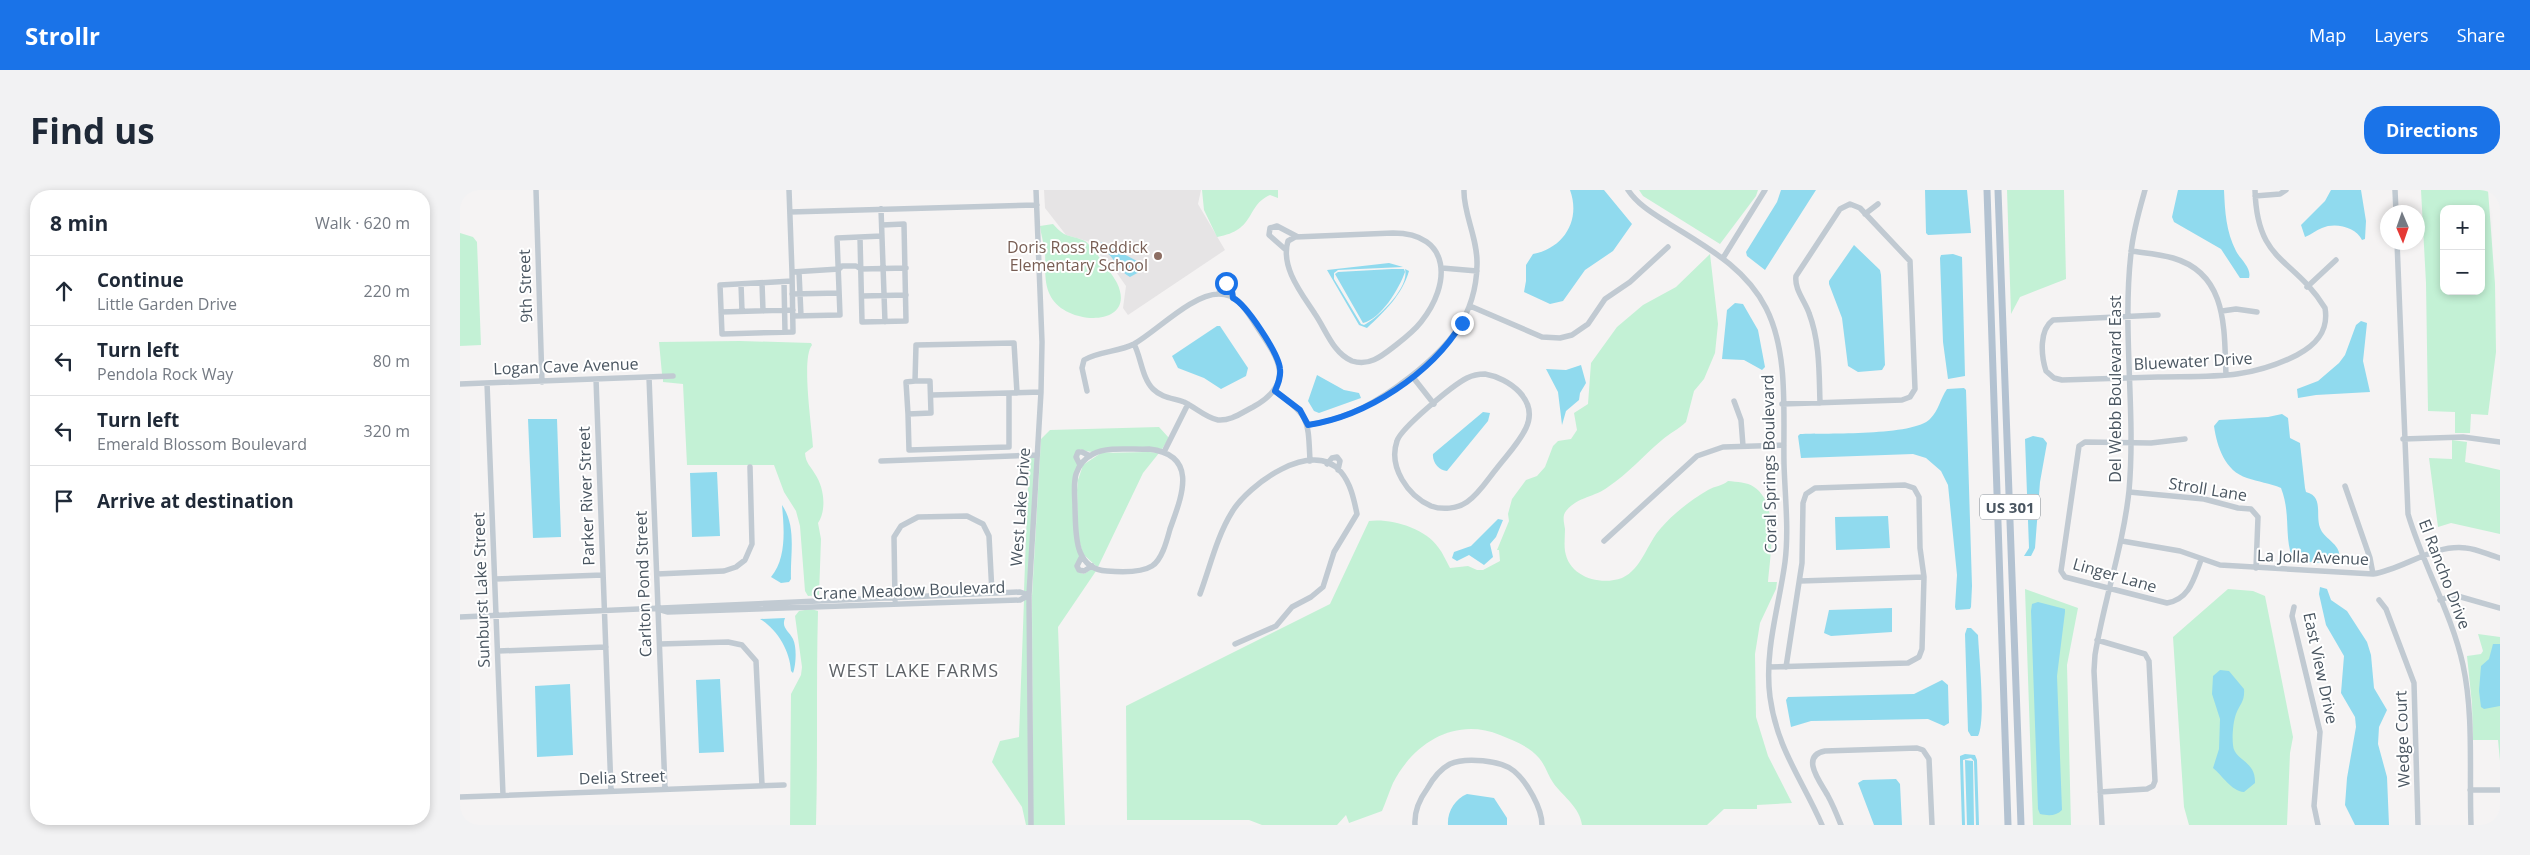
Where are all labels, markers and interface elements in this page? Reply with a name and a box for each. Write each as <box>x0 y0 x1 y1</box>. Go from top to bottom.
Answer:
text: Strollr <box>25 19 100 52</box>
text: Map <box>2309 23 2346 47</box>
text: Layers <box>2374 23 2429 47</box>
text: Share <box>2457 23 2505 47</box>
button: Directions <box>2364 106 2500 154</box>
text: Find us <box>30 107 155 154</box>
north arrow <box>2380 205 2425 250</box>
map controls <box>2440 205 2485 295</box>
button: + <box>2440 205 2485 250</box>
text: 8 min <box>50 209 108 237</box>
text: Walk · 620 m <box>315 212 410 234</box>
place label: Doris Ross Reddick Elementary School <box>1007 236 1149 276</box>
street label: 9th Street <box>513 249 537 323</box>
marker: Doris Ross Reddick Elementary School <box>1152 250 1164 262</box>
button: − <box>2440 250 2485 295</box>
text: Continue <box>97 267 184 293</box>
route start <box>1215 272 1238 295</box>
icon: ahead <box>50 277 78 305</box>
text: 220 m <box>364 280 410 302</box>
text: Little Garden Drive <box>97 293 237 315</box>
street label: Del Webb Boulevard East <box>2104 295 2126 483</box>
route end <box>1451 312 1474 335</box>
text: Turn left <box>97 337 179 363</box>
icon: left <box>50 347 78 375</box>
street label: Bluewater Drive <box>2133 347 2253 375</box>
text: 80 m <box>373 350 410 372</box>
street label: Logan Cave Avenue <box>493 352 639 380</box>
text: Pendola Rock Way <box>97 363 233 385</box>
street label: Coral Springs Boulevard <box>1756 374 1782 554</box>
text: Turn left <box>97 407 179 433</box>
icon: left <box>50 417 78 445</box>
text: 320 m <box>364 420 410 442</box>
street label: Parker River Street <box>573 426 599 566</box>
text: Emerald Blossom Boulevard <box>97 433 307 455</box>
street label: West Lake Drive <box>1005 447 1035 567</box>
street label: Stroll Lane <box>2167 472 2249 506</box>
icon: arrive <box>50 487 78 515</box>
text: Arrive at destination <box>97 488 294 514</box>
road number: US 301 <box>1980 494 2040 520</box>
street label: Carlton Pond Street <box>629 510 657 658</box>
street label: Sunburst Lake Street <box>467 512 495 668</box>
street label: El Rancho Drive <box>2414 516 2476 632</box>
street label: La Jolla Avenue <box>2257 544 2369 570</box>
street label: Linger Lane <box>2070 552 2160 598</box>
street label: Crane Meadow Boulevard <box>812 576 1006 604</box>
street label: East View Drive <box>2298 610 2344 726</box>
district label: WEST LAKE FARMS <box>829 658 999 682</box>
street label: Wedge Court <box>2389 690 2415 788</box>
street label: Delia Street <box>578 764 666 790</box>

